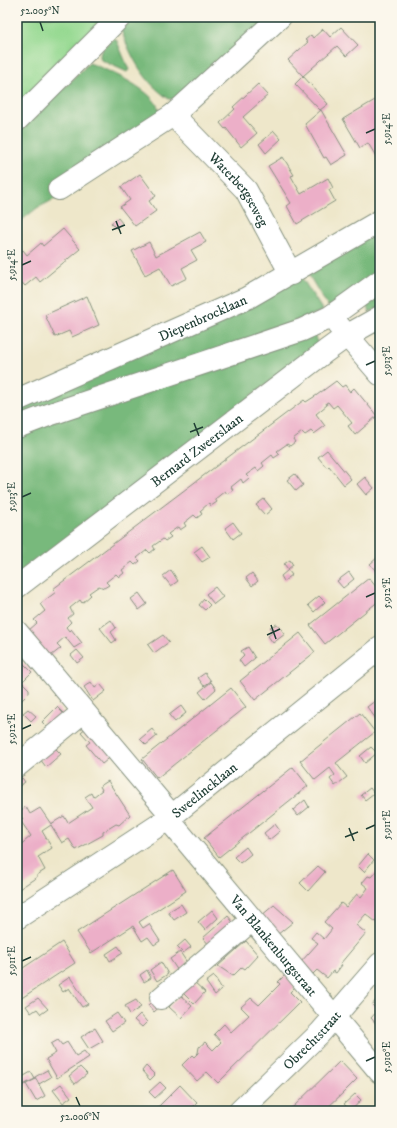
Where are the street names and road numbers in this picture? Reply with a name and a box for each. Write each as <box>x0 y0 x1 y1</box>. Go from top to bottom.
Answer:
street label: Waterbergseweg <box>204 148 272 230</box>
street label: Diepenbrocklaan <box>156 291 251 346</box>
street label: Bernard Zweerslaan <box>148 409 247 491</box>
street label: Sweelincklaan <box>168 758 242 823</box>
street label: Van Blankenburgstraat <box>225 891 321 1001</box>
street label: Obrechtstraat <box>280 1007 346 1074</box>

